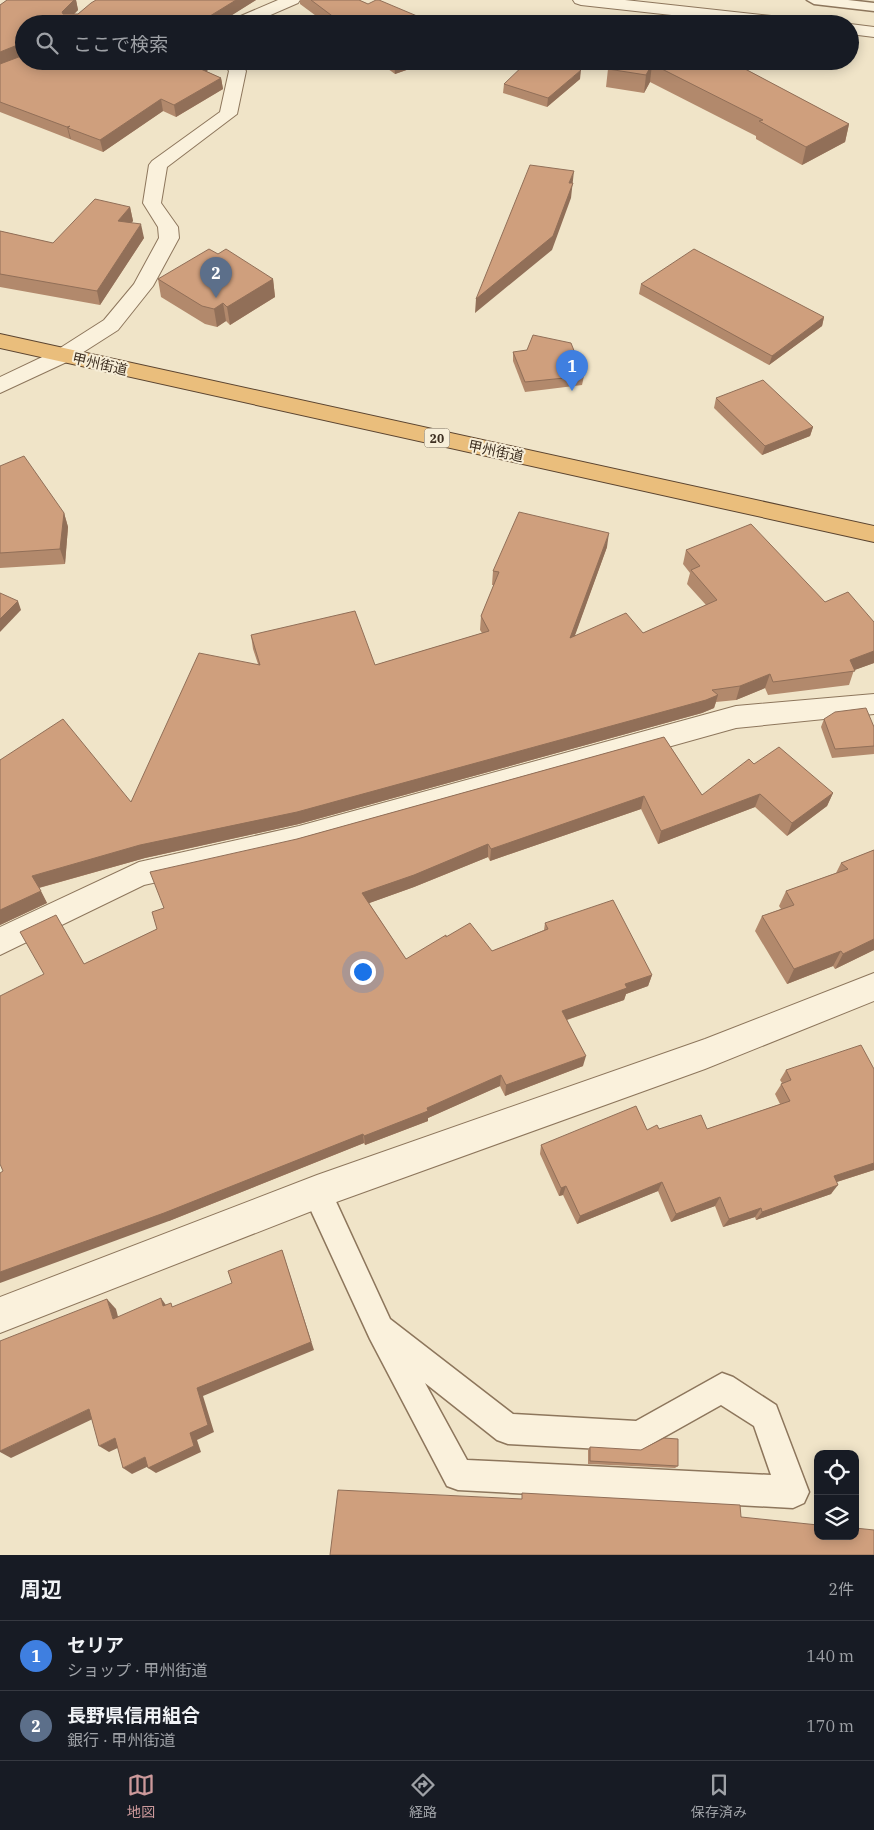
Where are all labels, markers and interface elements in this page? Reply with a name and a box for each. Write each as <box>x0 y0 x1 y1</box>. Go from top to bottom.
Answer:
search box <box>15 15 859 70</box>
icon: search <box>33 29 61 57</box>
text: ここで検索 <box>73 32 168 56</box>
pin: 2 <box>200 257 232 298</box>
street label: 甲州街道 <box>71 349 129 379</box>
pin: 1 <box>556 350 588 391</box>
road number: 20 <box>424 428 450 448</box>
street label: 甲州街道 <box>467 436 525 466</box>
your location <box>350 959 376 985</box>
map controls <box>814 1450 859 1540</box>
button: locate <box>814 1450 859 1495</box>
button: layers <box>814 1495 859 1540</box>
text: 周辺 <box>20 1575 62 1603</box>
text: 2件 <box>828 1579 854 1599</box>
text: セリア <box>67 1633 124 1657</box>
text: 1 <box>31 1646 41 1666</box>
text: 140 m <box>806 1646 854 1666</box>
text: ショップ · 甲州街道 <box>67 1660 208 1680</box>
text: 長野県信用組合 <box>67 1703 200 1727</box>
text: 2 <box>31 1716 41 1736</box>
text: 170 m <box>806 1716 854 1736</box>
text: 銀行 · 甲州街道 <box>67 1730 176 1750</box>
tab: 地図 <box>127 1771 155 1821</box>
tab: 経路 <box>409 1771 437 1821</box>
tab: 保存済み <box>691 1771 747 1821</box>

